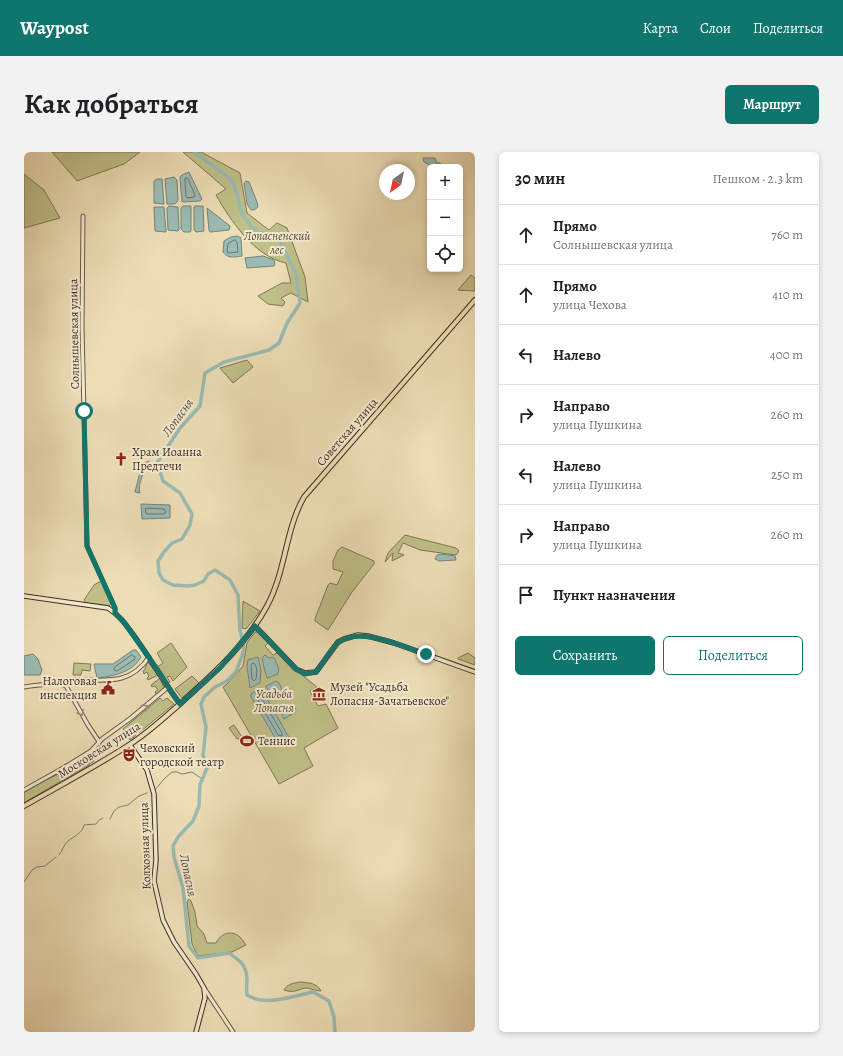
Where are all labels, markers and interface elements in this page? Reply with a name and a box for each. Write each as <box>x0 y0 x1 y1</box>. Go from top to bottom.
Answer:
text: Waypost <box>20 15 89 41</box>
text: Карта <box>643 19 678 38</box>
text: Слои <box>700 19 731 38</box>
text: Поделиться <box>753 19 823 38</box>
text: Как добраться <box>24 85 199 123</box>
button: Маршрут <box>725 85 819 124</box>
north arrow <box>379 164 415 200</box>
map controls <box>427 164 463 272</box>
button: + <box>427 164 463 200</box>
text: 30 мин <box>515 167 565 190</box>
text: Пешком · 2.3 km <box>713 170 803 187</box>
button: − <box>427 200 463 236</box>
text: Прямо <box>553 216 597 236</box>
icon: ahead <box>515 224 537 246</box>
text: 760 m <box>771 226 803 243</box>
park label: Лопасненский лес <box>243 228 310 258</box>
button: locate <box>427 236 463 272</box>
text: Солнышевская улица <box>553 236 673 253</box>
text: Прямо <box>553 276 597 296</box>
street label: Солнышевская улица <box>65 278 83 390</box>
icon: ahead <box>515 284 537 306</box>
text: 410 m <box>772 286 803 303</box>
text: улица Чехова <box>553 296 627 313</box>
icon: left <box>515 344 537 366</box>
text: Налево <box>553 345 601 365</box>
text: 400 m <box>770 346 803 363</box>
street label: Советская улица <box>313 394 381 469</box>
water label: Лопасня <box>157 395 197 441</box>
text: Направо <box>553 396 610 416</box>
route start <box>75 402 93 420</box>
icon: right <box>515 404 537 426</box>
text: 260 m <box>770 406 803 423</box>
text: улица Пушкина <box>553 416 642 433</box>
place label: Храм Иоанна Предтечи <box>132 444 202 474</box>
church icon: Храм Иоанна Предтечи <box>113 451 129 467</box>
text: Налево <box>553 456 601 476</box>
icon: left <box>515 464 537 486</box>
text: 250 m <box>771 466 803 483</box>
text: улица Пушкина <box>553 476 642 493</box>
text: Направо <box>553 516 610 536</box>
icon: right <box>515 524 537 546</box>
text: 260 m <box>770 526 803 543</box>
text: улица Пушкина <box>553 536 642 553</box>
icon: arrive <box>515 584 537 606</box>
text: Пункт назначения <box>553 585 675 605</box>
button: Сохранить <box>515 636 655 675</box>
button: Поделиться <box>663 636 803 675</box>
route end <box>417 645 435 663</box>
place label: Налоговая инспекция <box>40 673 97 703</box>
place label: Музей "Усадьба Лопасня-Зачатьевское" <box>330 679 450 709</box>
public building icon: Налоговая инспекция <box>100 680 116 696</box>
park label: Усадьба Лопасня <box>253 686 294 716</box>
museum icon: Музей "Усадьба Лопасня-Зачатьевское" <box>311 686 327 702</box>
one-way arrow <box>140 705 147 712</box>
one-way arrow <box>76 709 84 716</box>
street label: Московская улица <box>55 718 144 782</box>
sports icon: Теннис <box>239 733 255 749</box>
place label: Теннис <box>258 733 296 749</box>
place label: Чеховский городской театр <box>140 740 224 770</box>
theatre icon: Чеховский городской театр <box>121 747 137 763</box>
street label: Колхозная улица <box>135 802 155 890</box>
water label: Лопасня <box>175 851 201 898</box>

